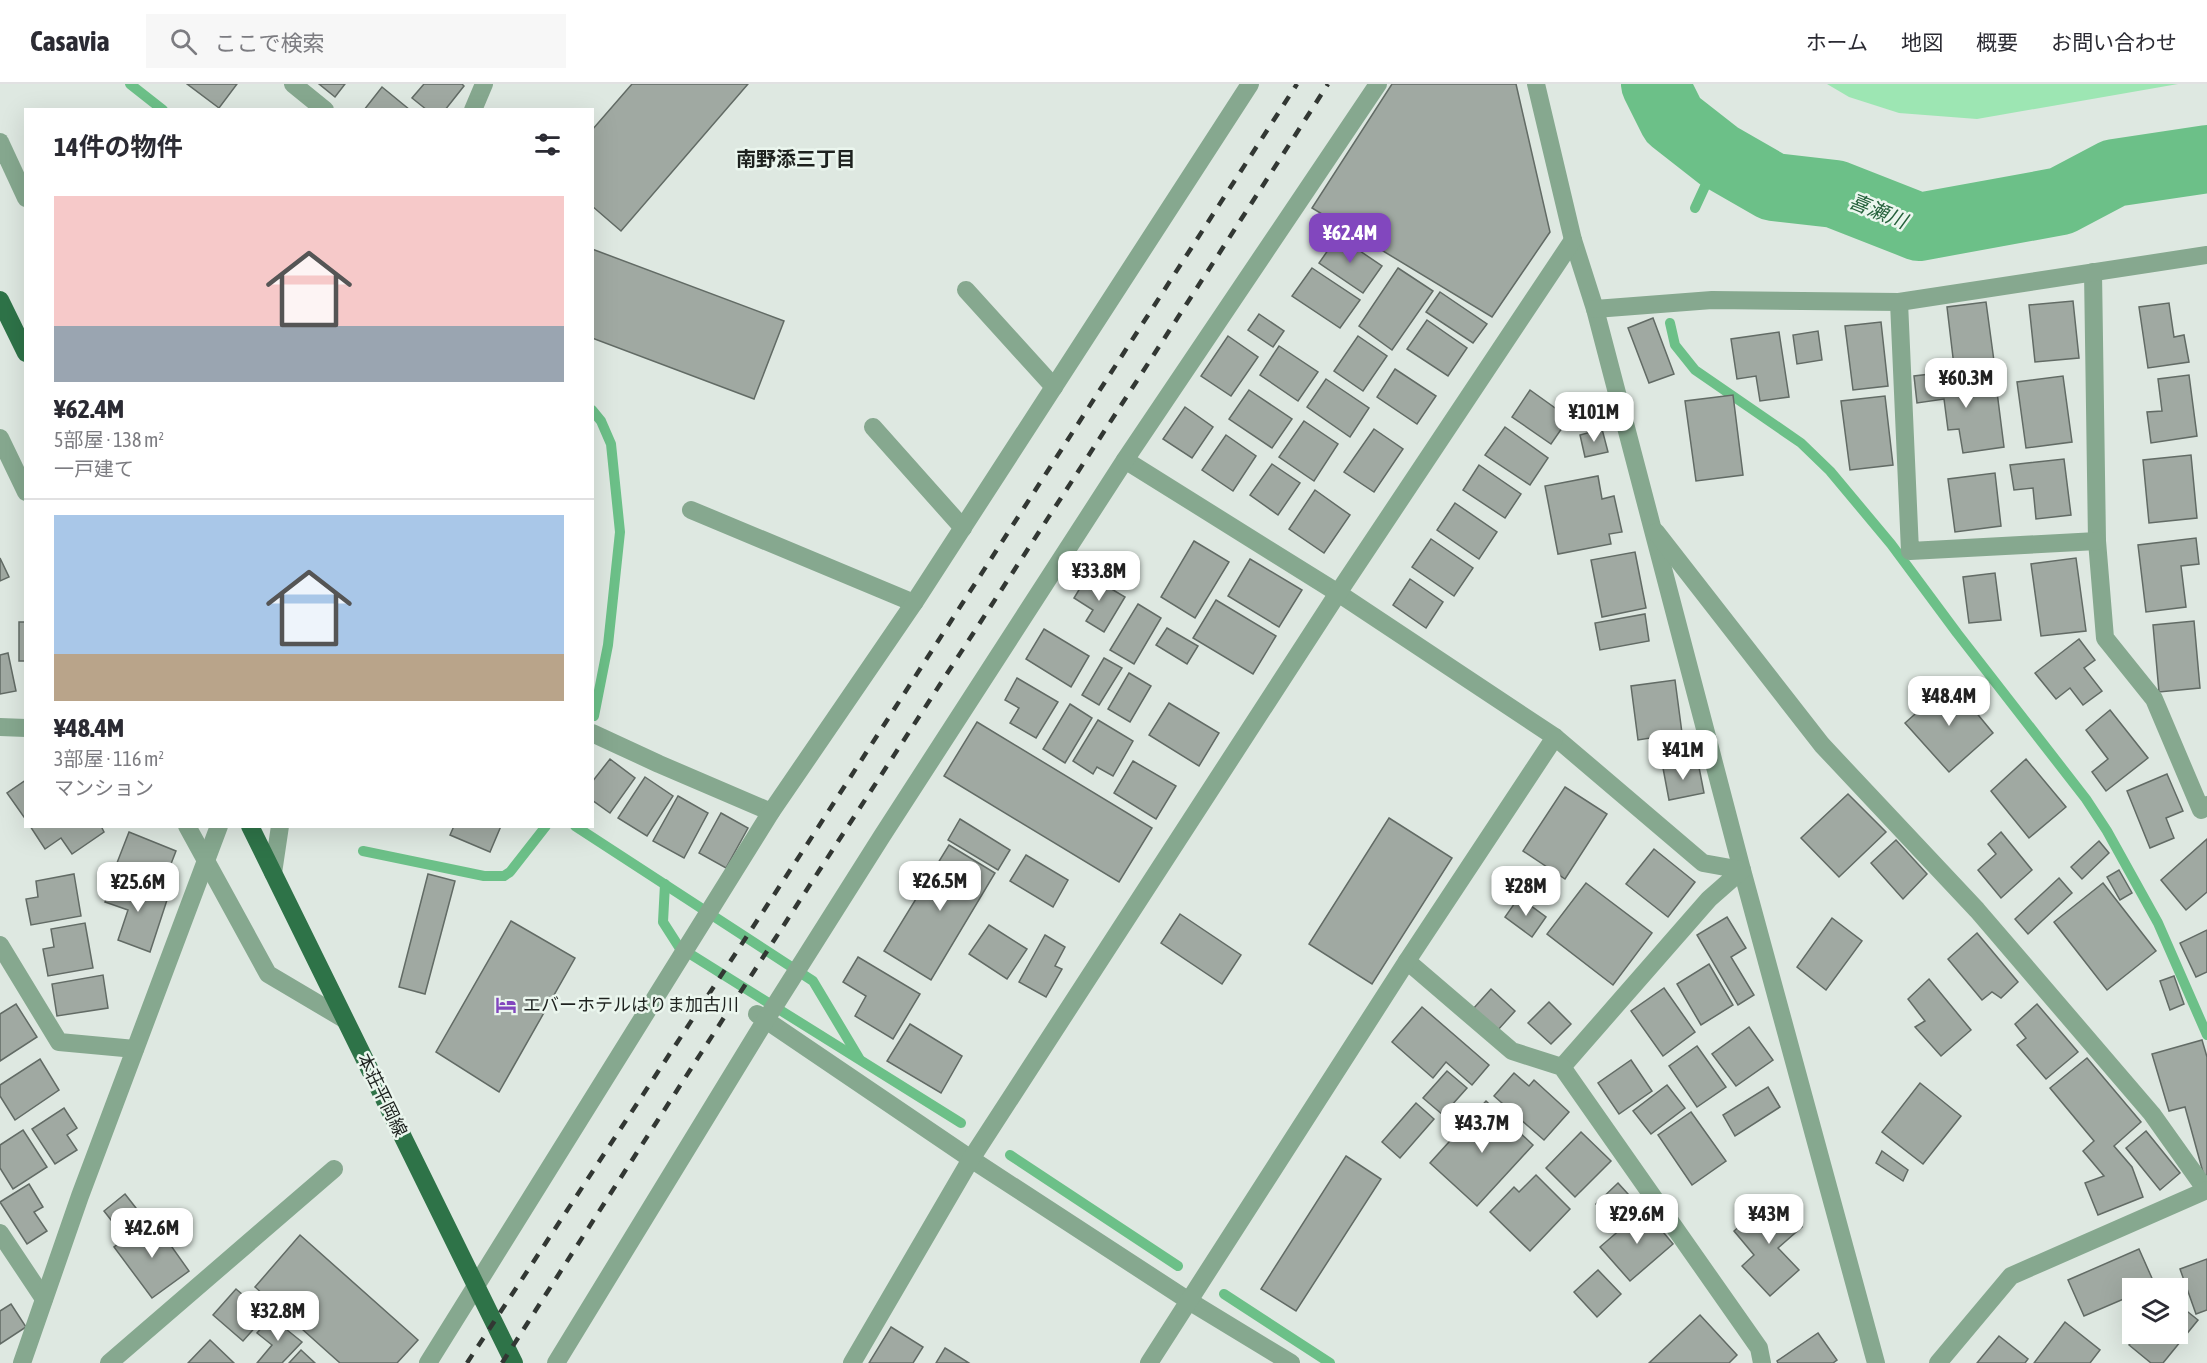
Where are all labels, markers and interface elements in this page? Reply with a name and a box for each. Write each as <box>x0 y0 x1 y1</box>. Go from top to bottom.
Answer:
search box <box>146 14 566 68</box>
text: Casavia <box>30 25 110 57</box>
icon: search <box>167 25 200 58</box>
text: ここで検索 <box>215 30 325 56</box>
text: ホーム <box>1806 30 1868 54</box>
text: 地図 <box>1901 30 1943 54</box>
text: 概要 <box>1976 30 2018 54</box>
text: お問い合わせ <box>2051 30 2177 54</box>
icon: filters <box>531 128 564 161</box>
text: 14件の物件 <box>54 132 182 162</box>
district label: 南野添三丁目 <box>736 147 856 170</box>
water label: 喜瀬川 <box>1846 189 1912 233</box>
pin: ¥62.4M <box>1301 213 1399 264</box>
text: ¥62.4M <box>1323 221 1377 244</box>
icon: home <box>255 235 363 343</box>
pin: ¥60.3M <box>1917 358 2015 409</box>
text: ¥60.3M <box>1939 366 1993 389</box>
pin: ¥101M <box>1552 392 1636 443</box>
text: ¥62.4M <box>54 394 124 424</box>
text: ¥101M <box>1569 400 1619 423</box>
text: 5部屋 · 138 m² <box>54 428 164 451</box>
text: 一戸建て <box>54 457 134 480</box>
pin: ¥33.8M <box>1050 551 1148 602</box>
icon: home <box>255 554 363 662</box>
text: ¥33.8M <box>1072 559 1126 582</box>
pin: ¥48.4M <box>1900 676 1998 727</box>
text: ¥48.4M <box>1922 684 1976 707</box>
text: ¥48.4M <box>54 713 124 743</box>
pin: ¥41M <box>1647 730 1719 781</box>
text: ¥41M <box>1662 738 1704 761</box>
text: 3部屋 · 116 m² <box>54 747 164 770</box>
text: マンション <box>54 776 154 799</box>
pin: ¥26.5M <box>891 861 989 912</box>
pin: ¥25.6M <box>89 862 187 913</box>
pin: ¥28M <box>1490 866 1562 917</box>
text: ¥26.5M <box>913 869 967 892</box>
text: ¥25.6M <box>111 870 165 893</box>
text: ¥28M <box>1505 874 1547 897</box>
hotel icon: エバーホテルはりま加古川 <box>494 993 518 1017</box>
place label: エバーホテルはりま加古川 <box>523 994 739 1015</box>
street label: 本荘平岡線 <box>353 1050 412 1140</box>
pin: ¥43.7M <box>1433 1103 1531 1154</box>
text: ¥43.7M <box>1455 1111 1509 1134</box>
pin: ¥29.6M <box>1588 1194 1686 1245</box>
pin: ¥43M <box>1733 1194 1805 1245</box>
text: ¥29.6M <box>1610 1202 1664 1225</box>
text: ¥43M <box>1748 1202 1790 1225</box>
pin: ¥42.6M <box>103 1208 201 1259</box>
text: ¥42.6M <box>125 1216 179 1239</box>
map controls <box>2122 1278 2188 1344</box>
button: layers <box>2122 1278 2188 1344</box>
pin: ¥32.8M <box>229 1291 327 1342</box>
text: ¥32.8M <box>251 1299 305 1322</box>

